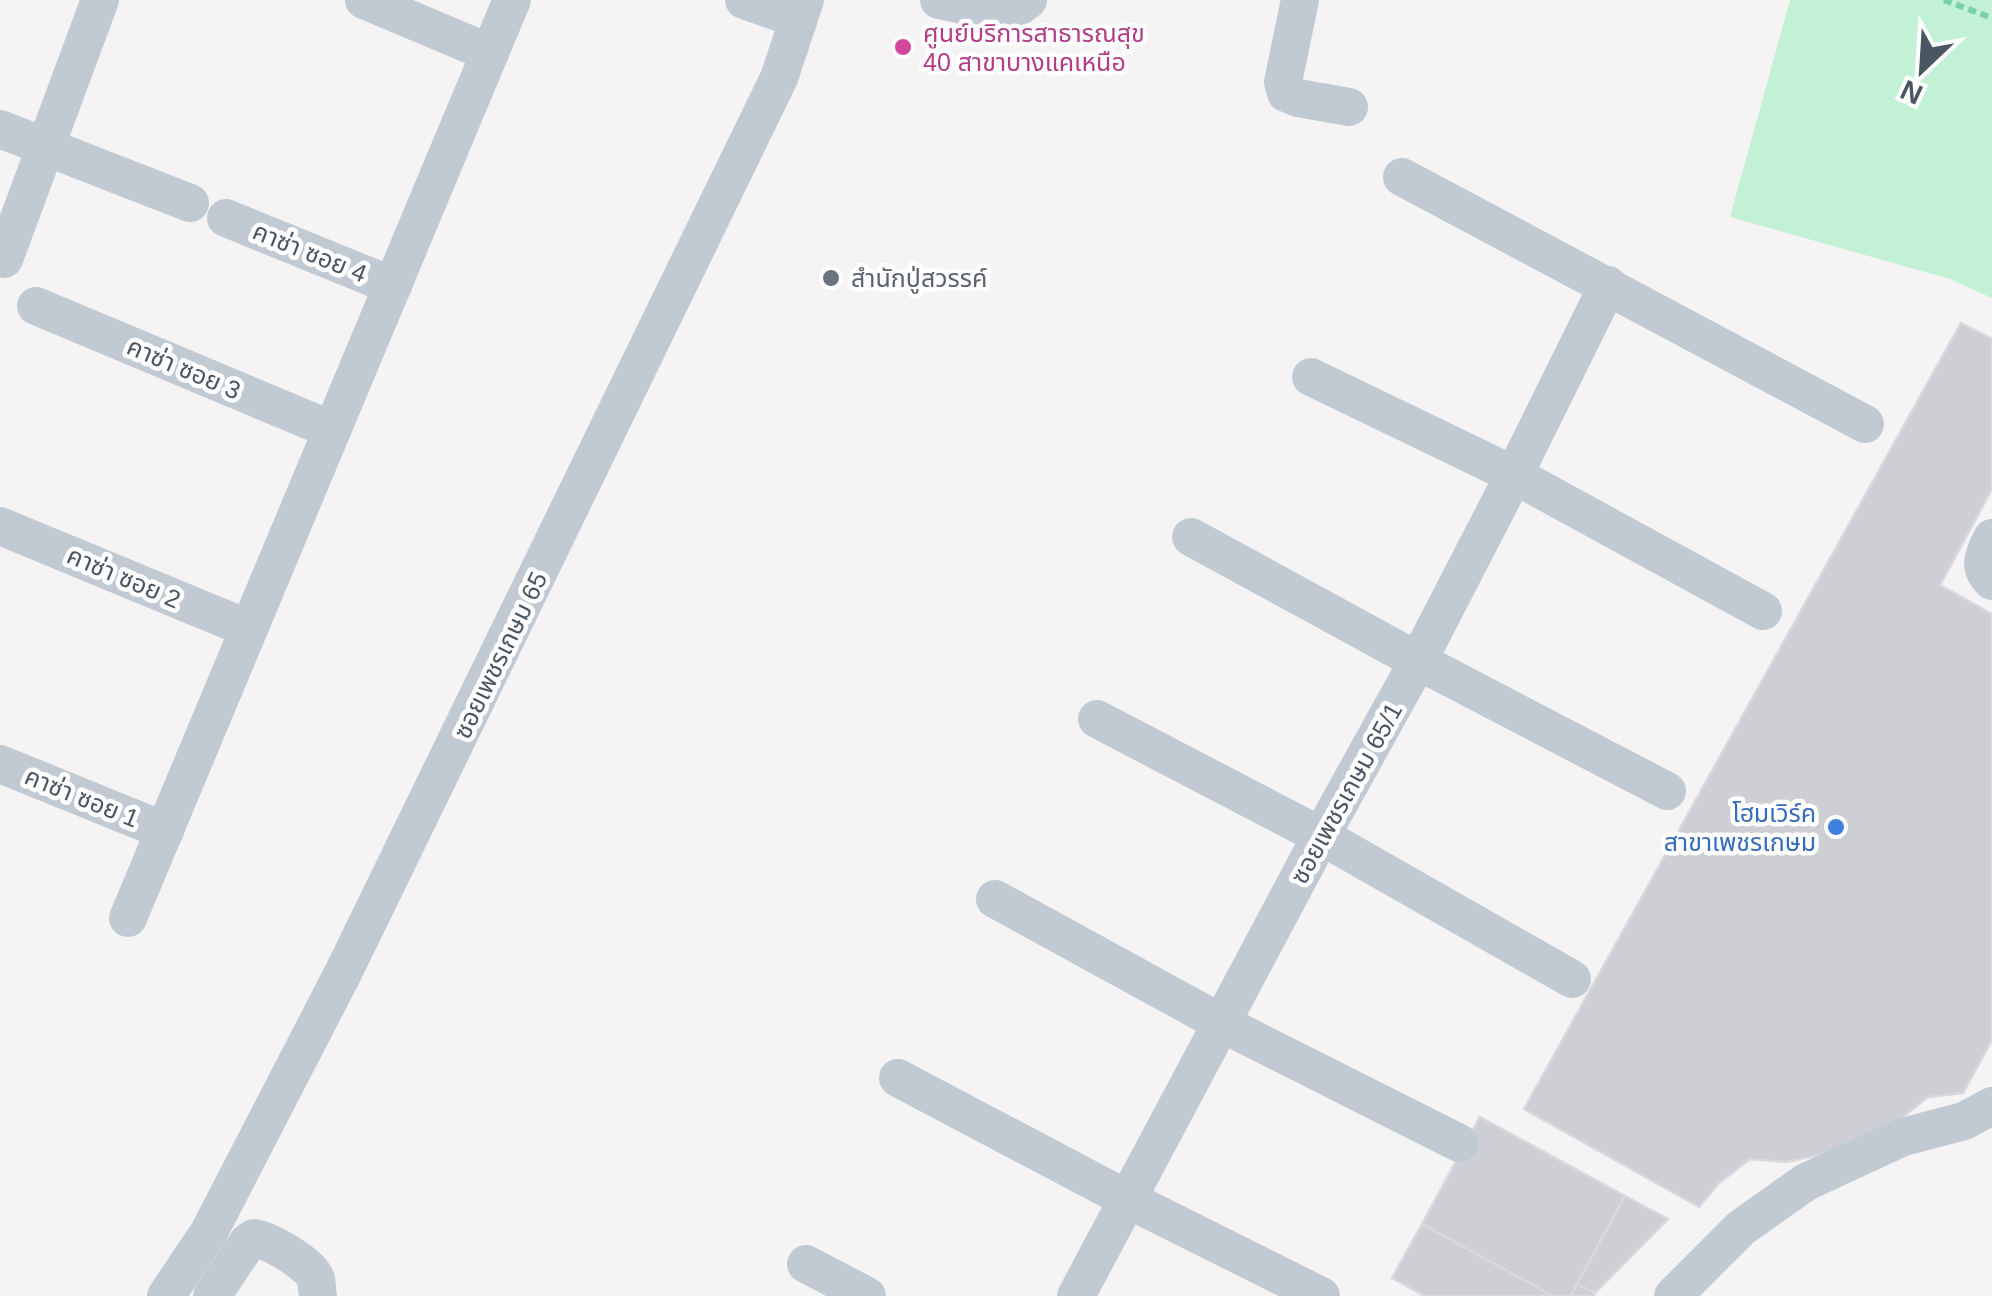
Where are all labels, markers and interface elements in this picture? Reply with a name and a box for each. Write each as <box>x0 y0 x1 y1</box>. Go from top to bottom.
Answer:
place label: ศูนย์บริการสาธารณสุข 40 สาขาบางแคเหนือ <box>923 19 1145 76</box>
north arrow <box>1872 20 1972 120</box>
marker: ศูนย์บริการสาธารณสุข 40 สาขาบางแคเหนือ <box>892 36 914 58</box>
text: N <box>1896 74 1927 111</box>
street label: คาซ่า ซอย 4 <box>249 216 371 288</box>
place label: สำนักปู่สวรรค์ <box>851 264 987 294</box>
marker: สำนักปู่สวรรค์ <box>820 267 842 289</box>
street label: คาซ่า ซอย 3 <box>123 332 245 404</box>
street label: คาซ่า ซอย 2 <box>63 541 185 613</box>
street label: ซอยเพชรเกษม 65 <box>448 567 552 743</box>
street label: ซอยเพชรเกษม 65/1 <box>1285 698 1407 888</box>
street label: คาซ่า ซอย 1 <box>21 761 143 833</box>
place label: โฮมเวิร์ค สาขาเพชรเกษม <box>1664 799 1816 856</box>
marker: โฮมเวิร์ค สาขาเพชรเกษม <box>1825 816 1847 838</box>

